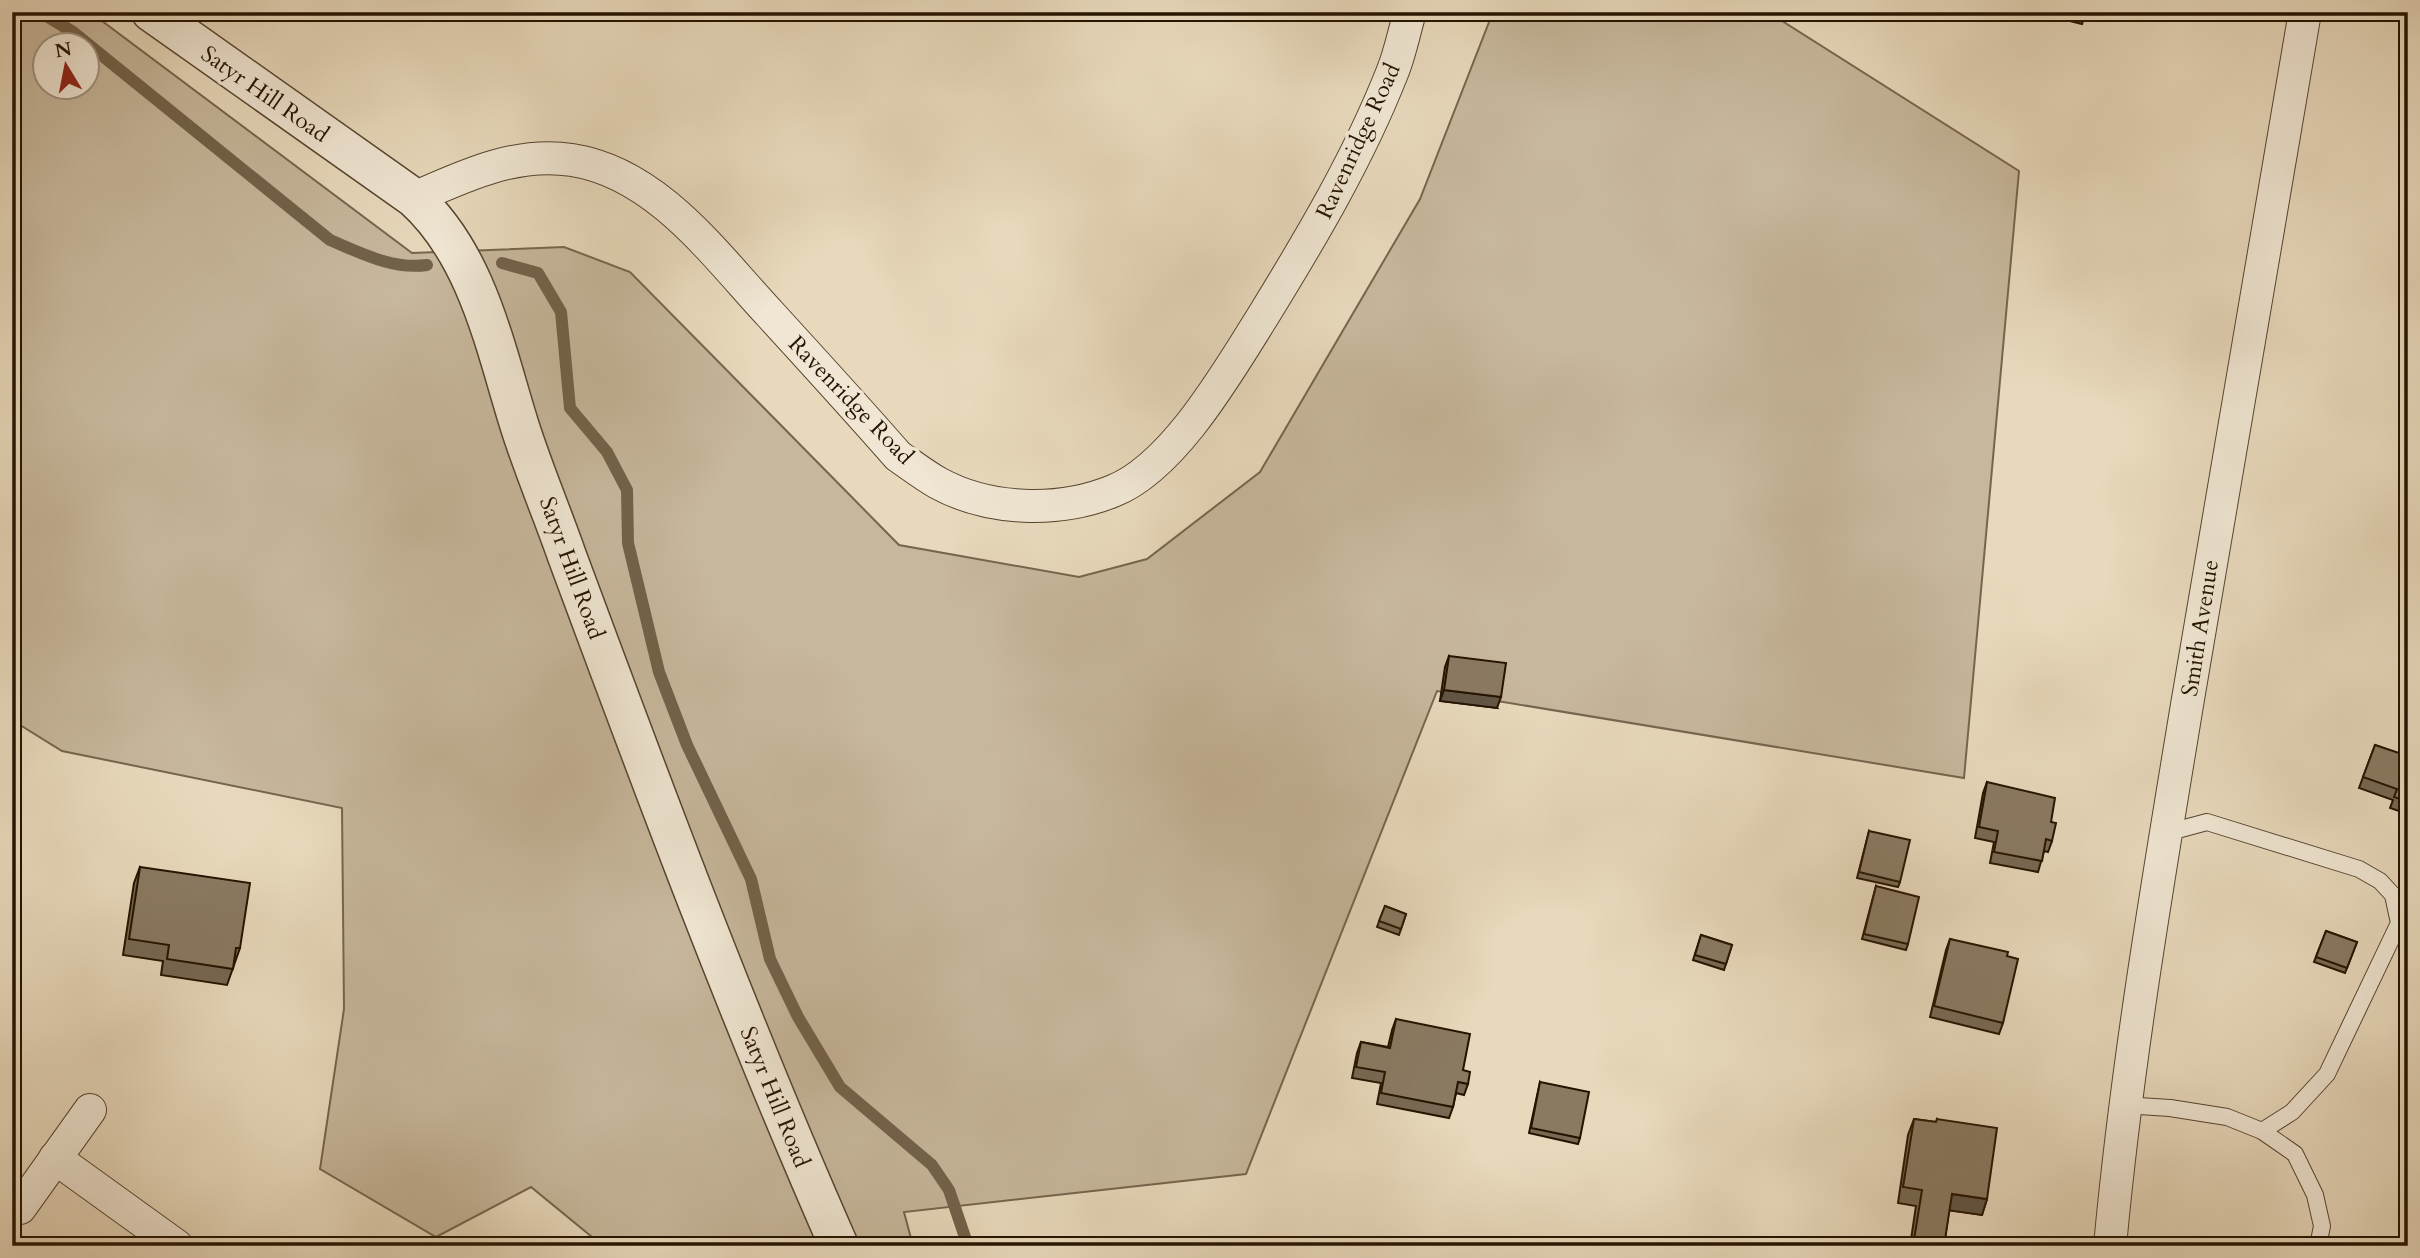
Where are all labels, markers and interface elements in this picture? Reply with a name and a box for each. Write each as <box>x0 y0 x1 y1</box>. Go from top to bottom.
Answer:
north arrow <box>32 32 102 102</box>
text: N <box>53 36 74 64</box>
street label: Satyr Hill Road <box>195 38 336 150</box>
street label: Ravenridge Road <box>1308 58 1408 224</box>
street label: Ravenridge Road <box>781 329 921 472</box>
street label: Satyr Hill Road <box>532 492 612 644</box>
street label: Smith Avenue <box>2174 557 2226 699</box>
street label: Satyr Hill Road <box>733 1022 818 1173</box>

